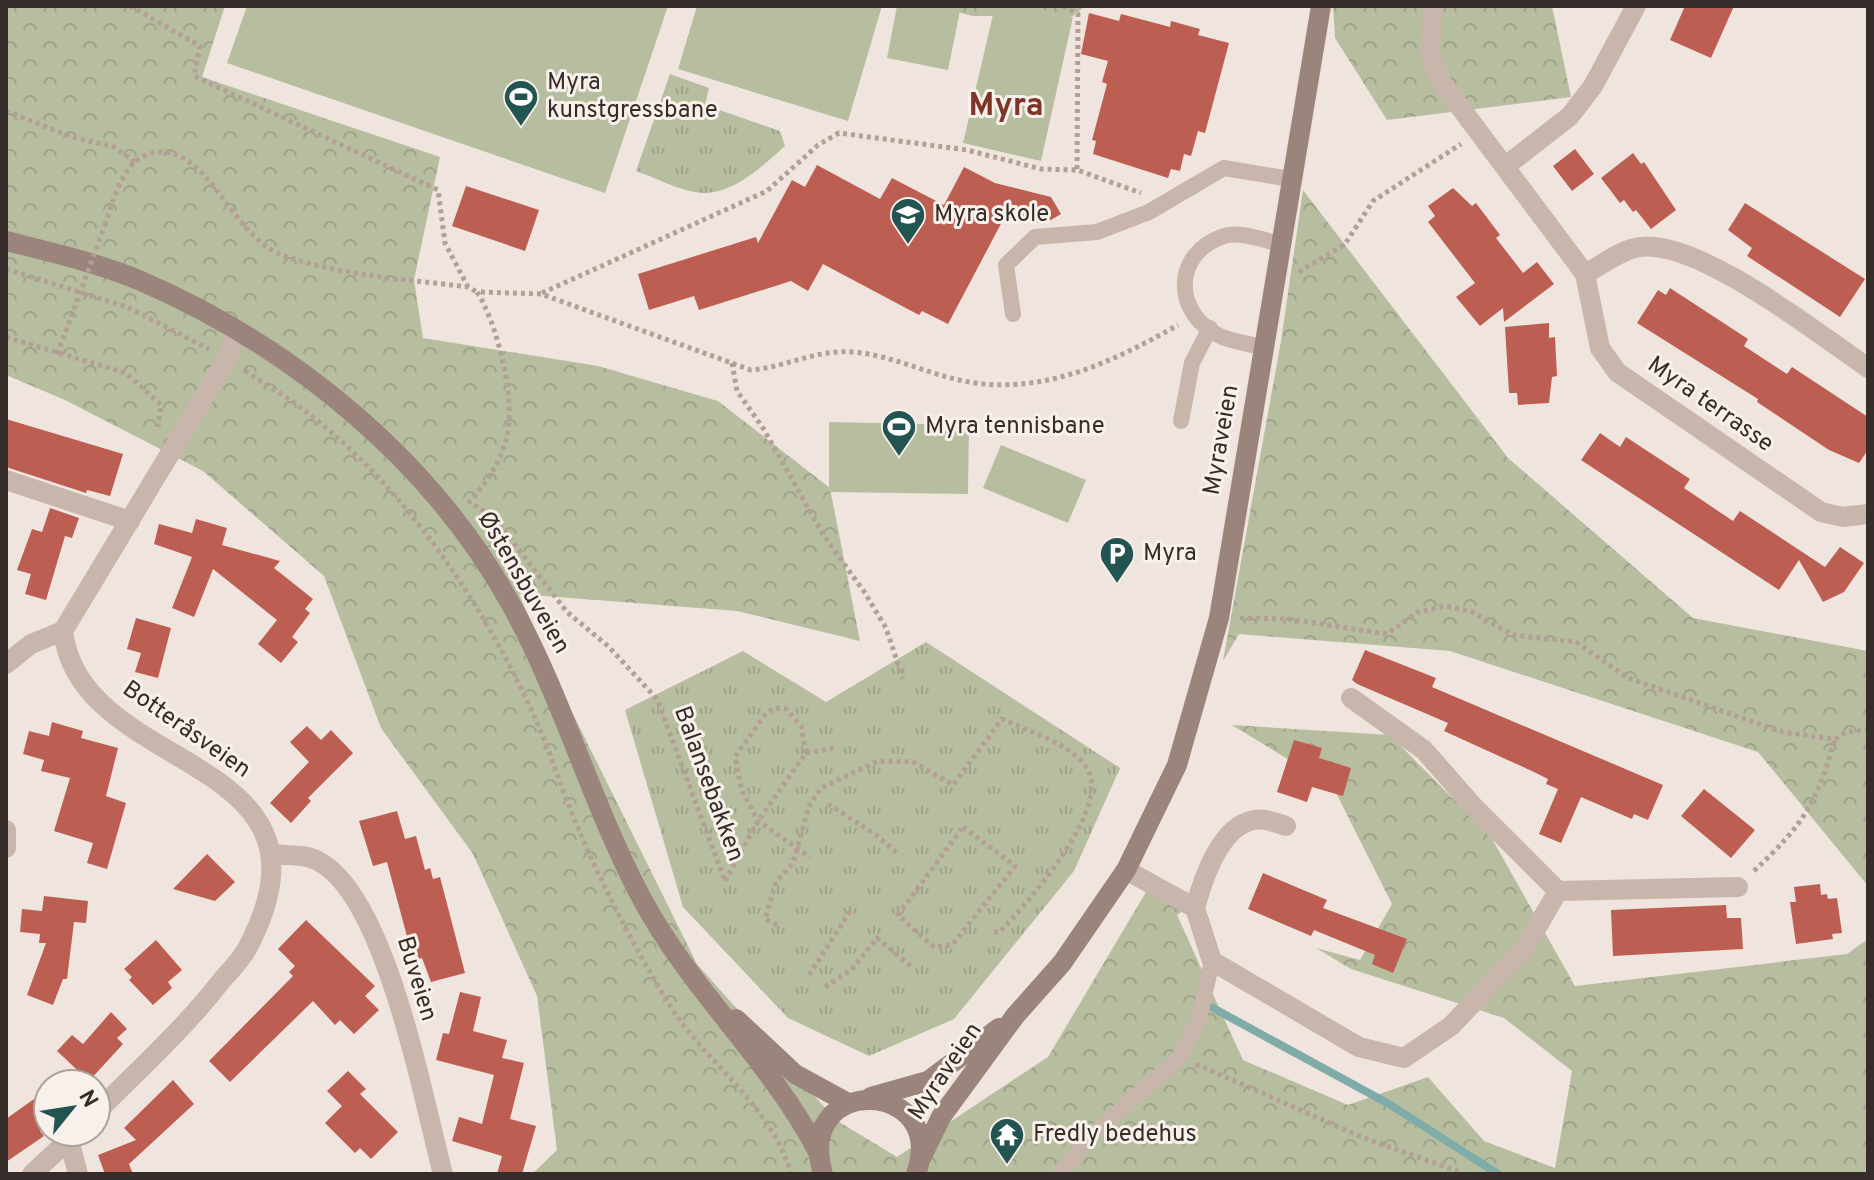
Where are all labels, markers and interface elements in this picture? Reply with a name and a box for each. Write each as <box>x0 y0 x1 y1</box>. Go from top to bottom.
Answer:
place label: Myra kunstgressbane <box>547 68 718 126</box>
sports icon: Myra kunstgressbane <box>502 78 540 128</box>
district label: Myra <box>969 87 1043 127</box>
school or university icon: Myra skole <box>889 196 927 246</box>
place label: Myra skole <box>934 200 1049 230</box>
street label: Myra terrasse <box>1641 350 1779 460</box>
street label: Myraveien <box>1198 382 1246 498</box>
sports icon: Myra tennisbane <box>880 408 918 458</box>
place label: Myra tennisbane <box>925 412 1105 442</box>
street label: Østensbuveien <box>470 506 576 660</box>
parking icon: Myra <box>1098 535 1136 585</box>
place label: Myra <box>1143 539 1197 569</box>
street label: Botteråsveien <box>116 675 256 785</box>
street label: Balansebakken <box>666 702 750 866</box>
street label: Buveien <box>389 933 443 1025</box>
street label: Myraveien <box>902 1017 990 1127</box>
north arrow <box>32 1068 112 1148</box>
text: N <box>72 1086 103 1113</box>
temple icon: Fredly bedehus <box>988 1116 1026 1166</box>
place label: Fredly bedehus <box>1033 1120 1197 1150</box>

